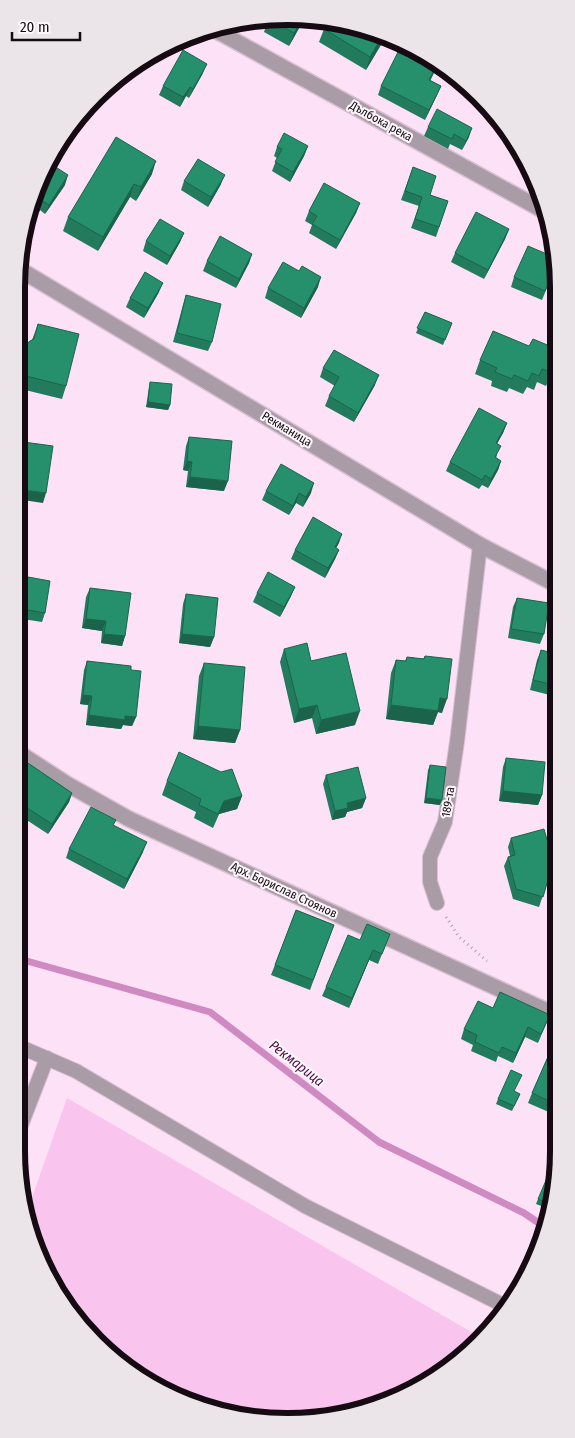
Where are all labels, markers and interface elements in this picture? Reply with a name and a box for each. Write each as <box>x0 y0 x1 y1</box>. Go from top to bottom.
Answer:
scale bar <box>12 10 80 42</box>
text: 20 m <box>20 18 50 36</box>
street label: Дълбока река <box>346 98 415 144</box>
street label: Рекманица <box>260 409 315 449</box>
street label: 189-та <box>439 786 457 818</box>
street label: Арх. Борислав Стоянов <box>229 859 339 921</box>
water label: Рекмарица <box>266 1037 328 1090</box>

